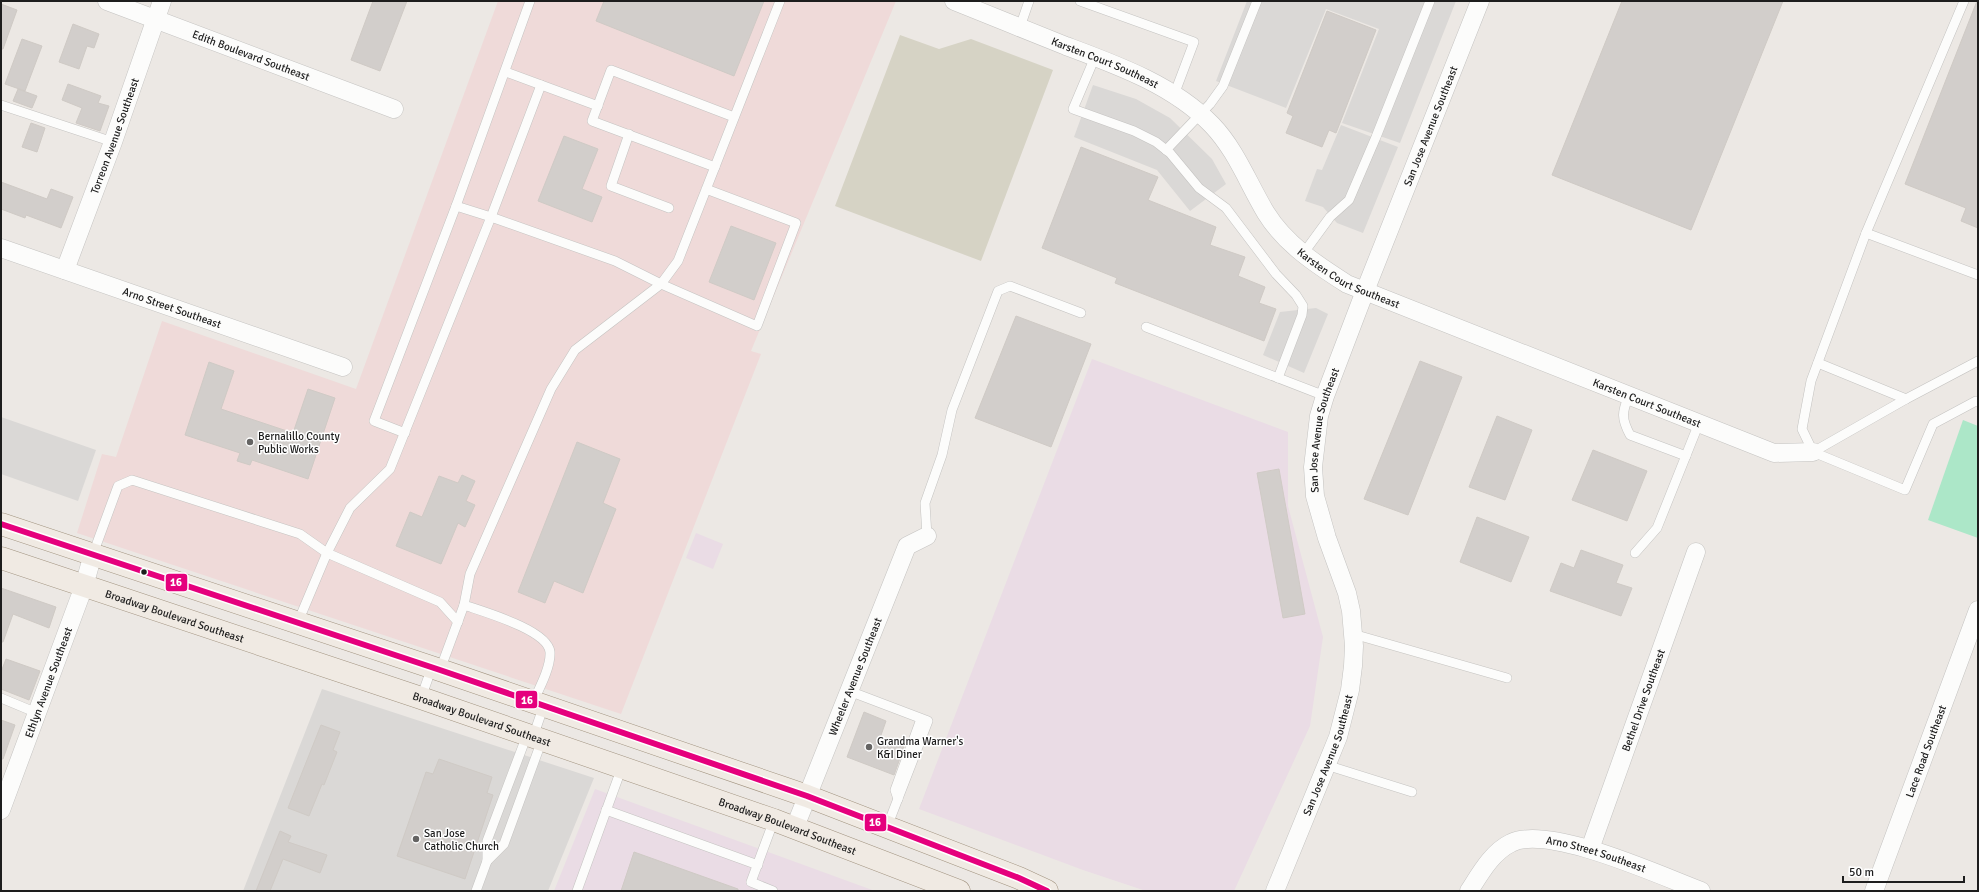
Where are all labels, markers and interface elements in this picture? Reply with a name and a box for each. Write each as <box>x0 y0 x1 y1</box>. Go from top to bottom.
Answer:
street label: Edith Boulevard Southeast <box>191 27 312 83</box>
street label: Karsten Court Southeast <box>1049 34 1161 91</box>
street label: San Jose Avenue Southeast <box>1401 64 1460 188</box>
street label: Torreon Avenue Southeast <box>88 76 141 196</box>
street label: Karsten Court Southeast <box>1295 245 1402 311</box>
street label: Arno Street Southeast <box>121 284 223 331</box>
street label: San Jose Avenue Southeast <box>1306 366 1342 493</box>
street label: Karsten Court Southeast <box>1591 376 1703 430</box>
place label: Bernalillo County Public Works <box>258 430 341 456</box>
marker: Bernalillo County Public Works <box>245 437 255 447</box>
unlabelled marker <box>139 567 149 577</box>
line badge: 16 <box>165 573 188 592</box>
text: 16 <box>170 576 182 589</box>
street label: Broadway Boulevard Southeast <box>103 587 246 645</box>
street label: Wheeler Avenue Southeast <box>826 615 884 737</box>
street label: Ethlyn Avenue Southeast <box>22 625 75 740</box>
street label: Bethel Drive Southeast <box>1619 647 1667 753</box>
street label: Broadway Boulevard Southeast <box>411 689 553 749</box>
line badge: 16 <box>515 690 538 709</box>
street label: San Jose Avenue Southeast <box>1300 693 1355 818</box>
text: 16 <box>521 694 533 707</box>
street label: Lace Road Southeast <box>1903 703 1949 799</box>
place label: Grandma Warner's K&I Diner <box>877 735 964 761</box>
marker: Grandma Warner's K&I Diner <box>864 742 874 752</box>
street label: Broadway Boulevard Southeast <box>717 795 858 858</box>
line badge: 16 <box>864 813 887 832</box>
text: 16 <box>869 816 881 829</box>
place label: San Jose Catholic Church <box>424 827 499 853</box>
street label: Arno Street Southeast <box>1545 833 1648 875</box>
marker: San Jose Catholic Church <box>411 834 421 844</box>
scale bar <box>1843 858 1964 884</box>
text: 50 m <box>1849 865 1874 880</box>

